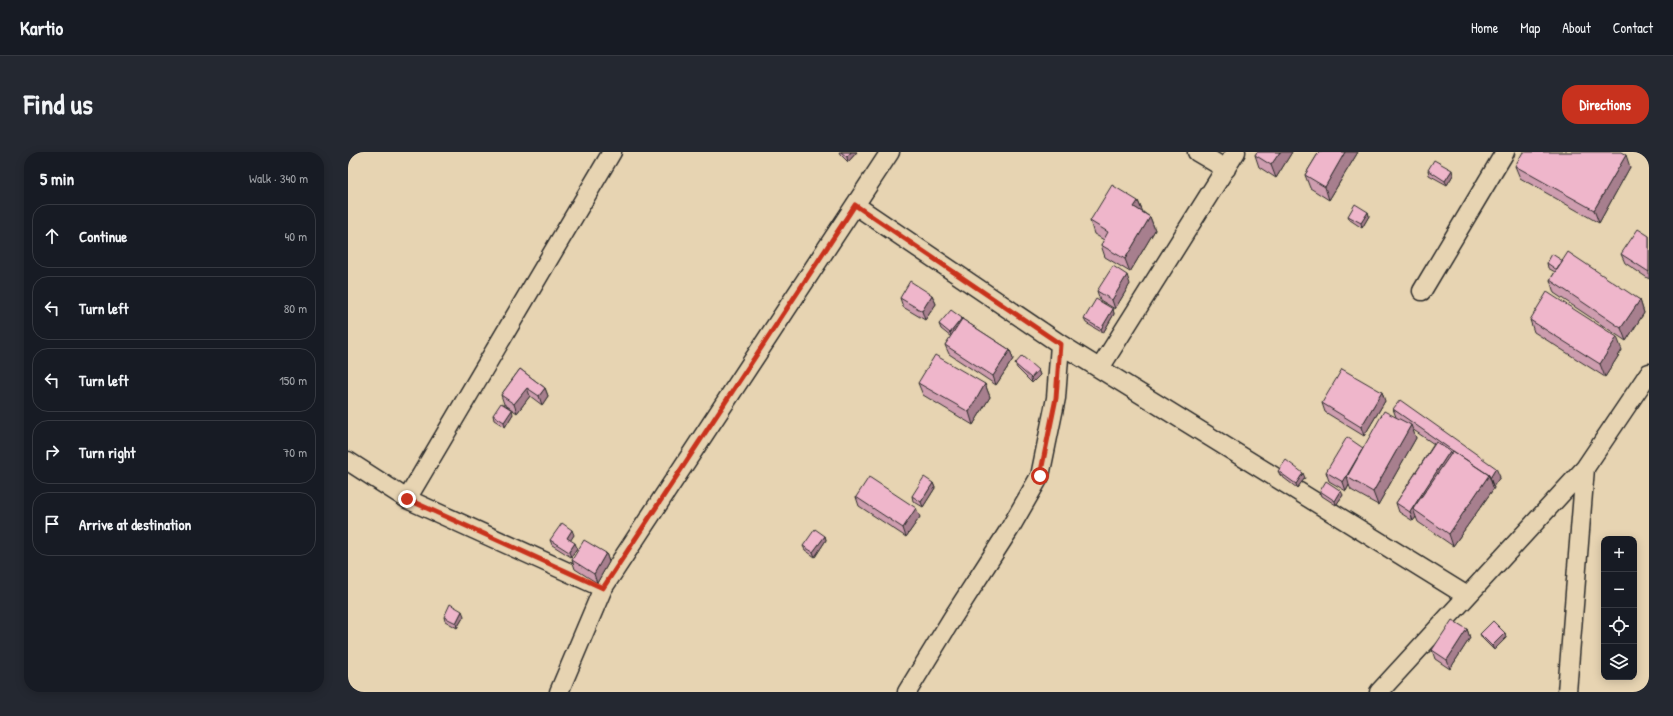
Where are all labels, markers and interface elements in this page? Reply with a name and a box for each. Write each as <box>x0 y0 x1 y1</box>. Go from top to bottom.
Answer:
text: Kartio <box>20 15 63 41</box>
text: Home <box>1471 18 1498 37</box>
text: Map <box>1520 18 1540 37</box>
text: About <box>1562 18 1591 37</box>
text: Contact <box>1613 18 1653 37</box>
text: Find us <box>24 85 93 123</box>
button: Directions <box>1562 85 1649 124</box>
text: 5 min <box>40 167 74 190</box>
text: Walk · 340 m <box>249 169 308 187</box>
icon: ahead <box>41 225 63 247</box>
text: Continue <box>79 226 127 247</box>
text: 40 m <box>284 227 307 245</box>
icon: left <box>41 297 63 319</box>
text: Turn left <box>79 298 129 319</box>
text: 80 m <box>284 299 307 317</box>
icon: left <box>41 369 63 391</box>
text: Turn left <box>79 370 129 391</box>
text: 150 m <box>279 371 307 389</box>
icon: right <box>41 441 63 463</box>
text: Turn right <box>79 442 135 463</box>
text: 70 m <box>283 443 307 461</box>
route start <box>1031 467 1049 485</box>
route end <box>398 490 416 508</box>
icon: arrive <box>41 513 63 535</box>
text: Arrive at destination <box>79 514 191 535</box>
map controls <box>1601 536 1637 680</box>
button: + <box>1601 536 1637 572</box>
button: − <box>1601 572 1637 608</box>
button: locate <box>1601 608 1637 644</box>
button: layers <box>1601 644 1637 680</box>

